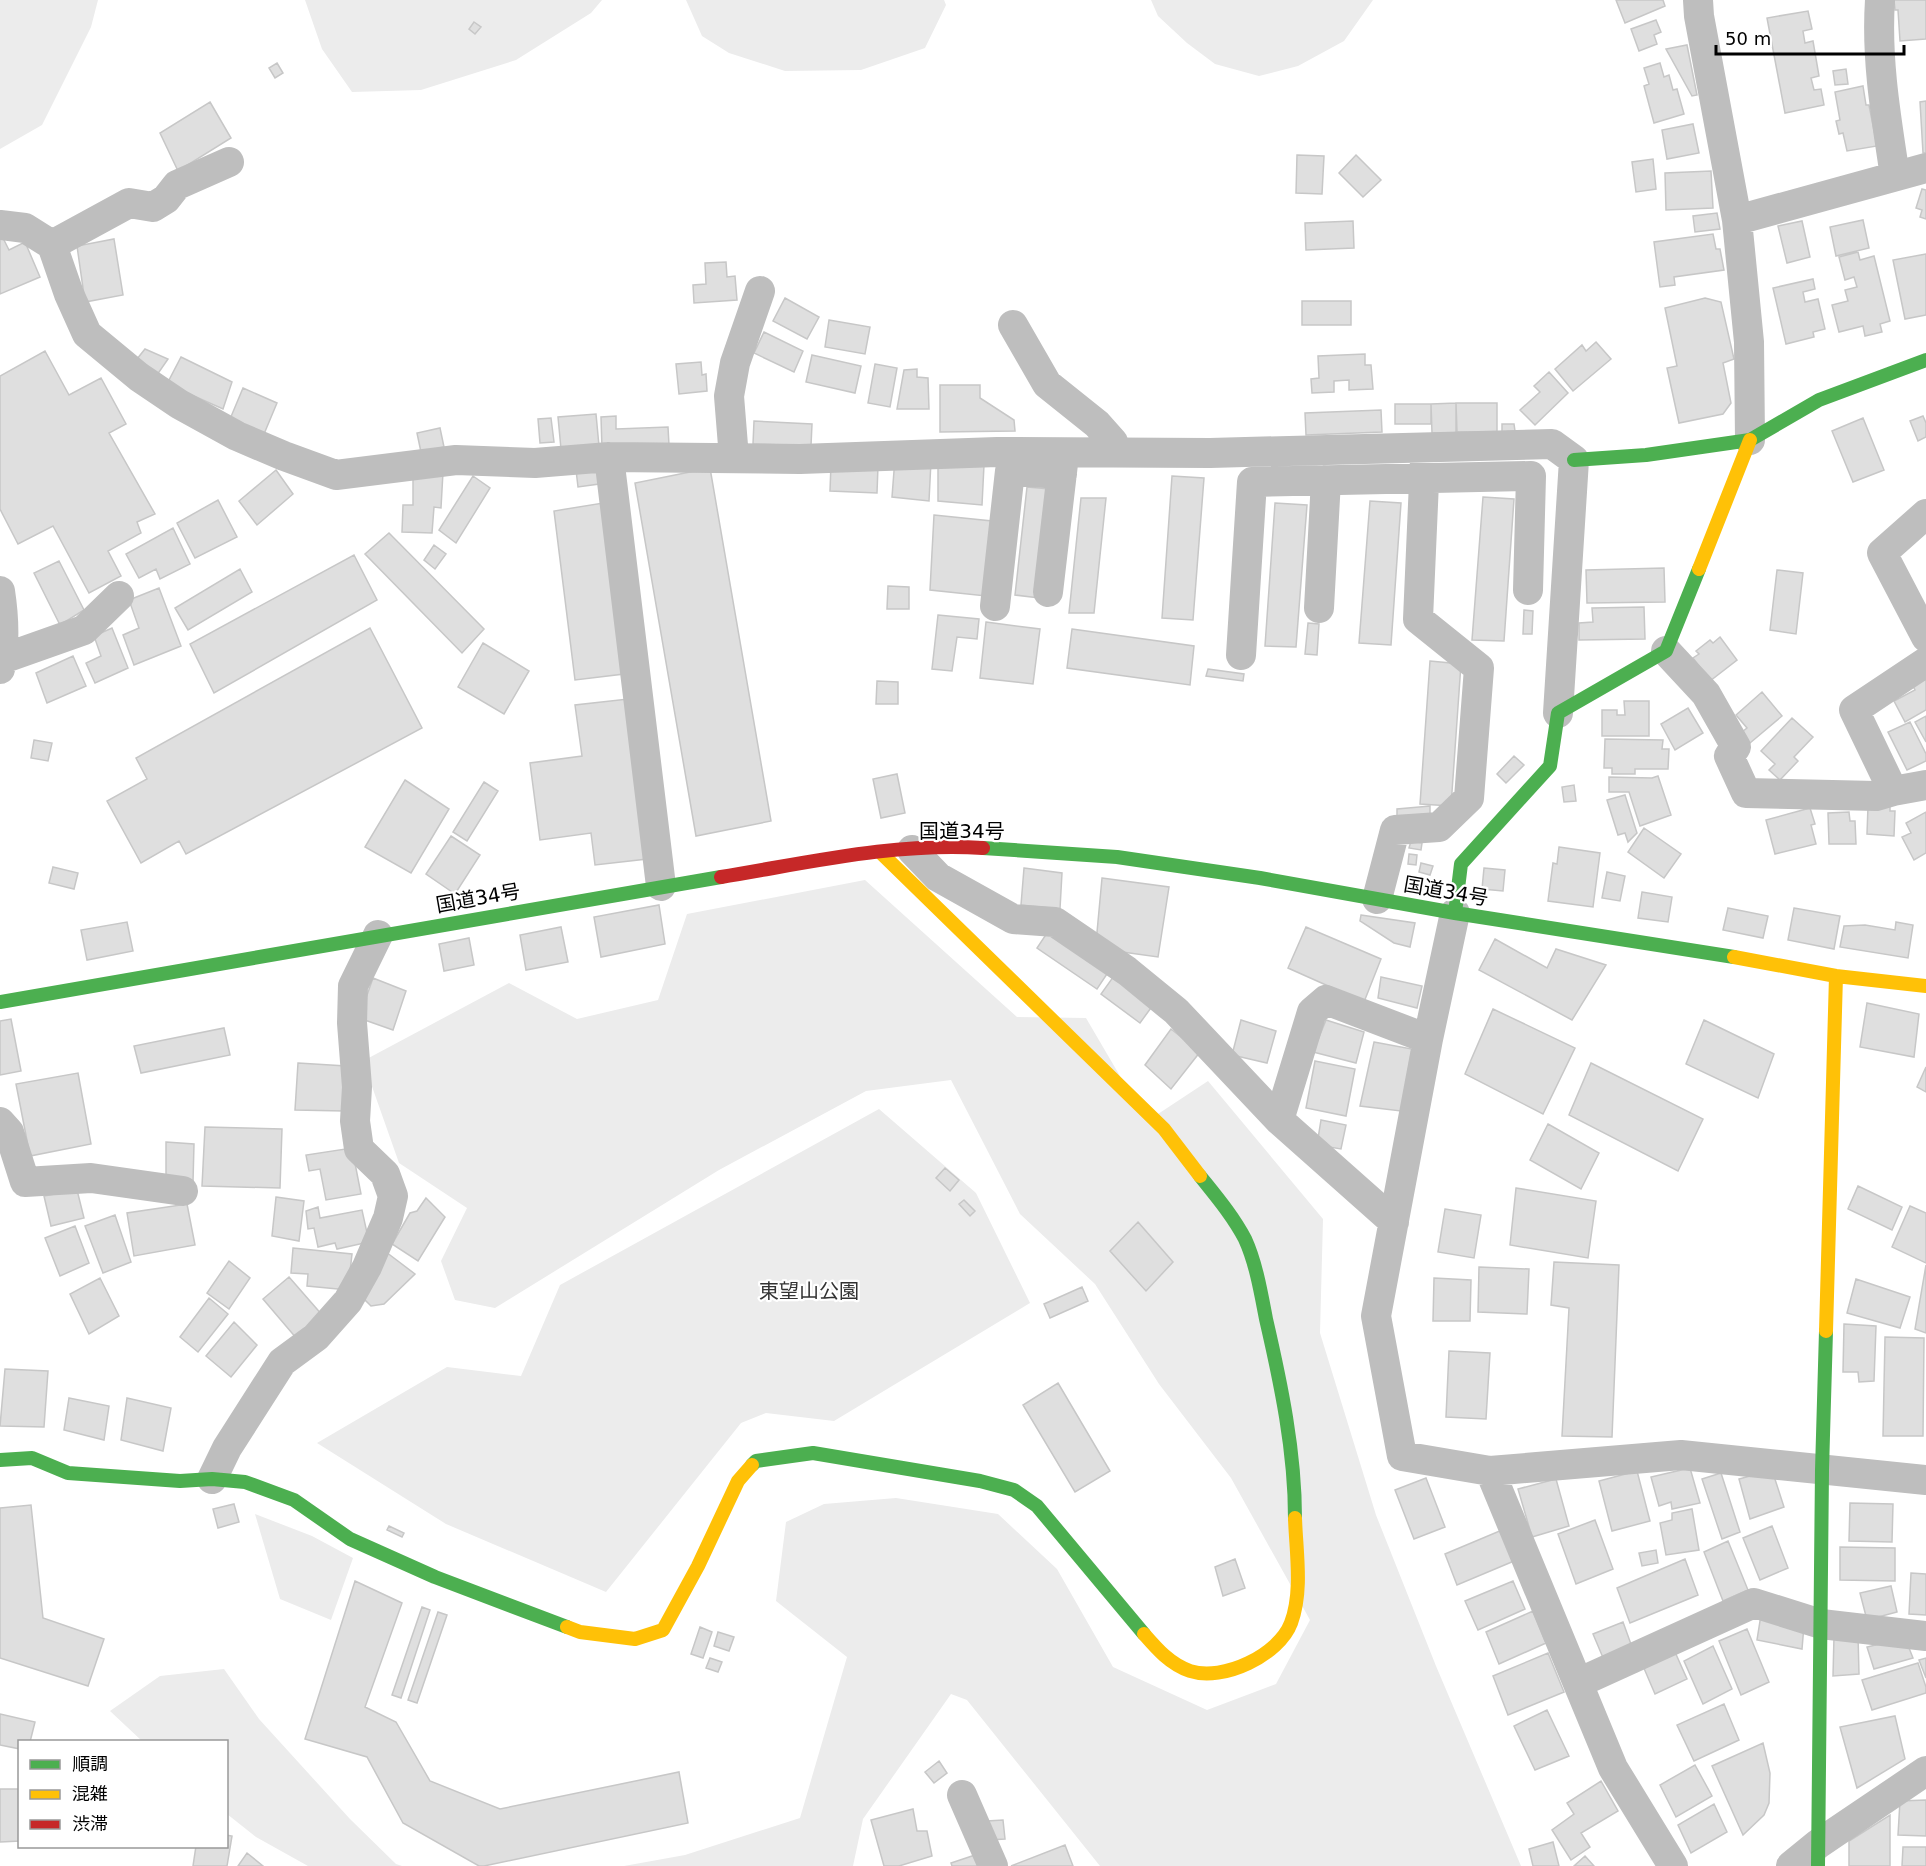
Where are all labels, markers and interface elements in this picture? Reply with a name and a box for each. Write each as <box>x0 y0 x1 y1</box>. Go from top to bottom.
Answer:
scale bar <box>1716 18 1904 56</box>
text: 50 m <box>1725 28 1771 49</box>
street label: 国道34号 <box>919 819 1005 843</box>
street label: 国道34号 <box>1402 872 1490 910</box>
street label: 国道34号 <box>434 879 522 917</box>
park label: 東望山公園 <box>759 1279 859 1303</box>
legend <box>18 1740 228 1848</box>
text: 順調 <box>72 1753 108 1774</box>
text: 混雑 <box>72 1783 108 1804</box>
text: 渋滞 <box>72 1813 108 1834</box>

